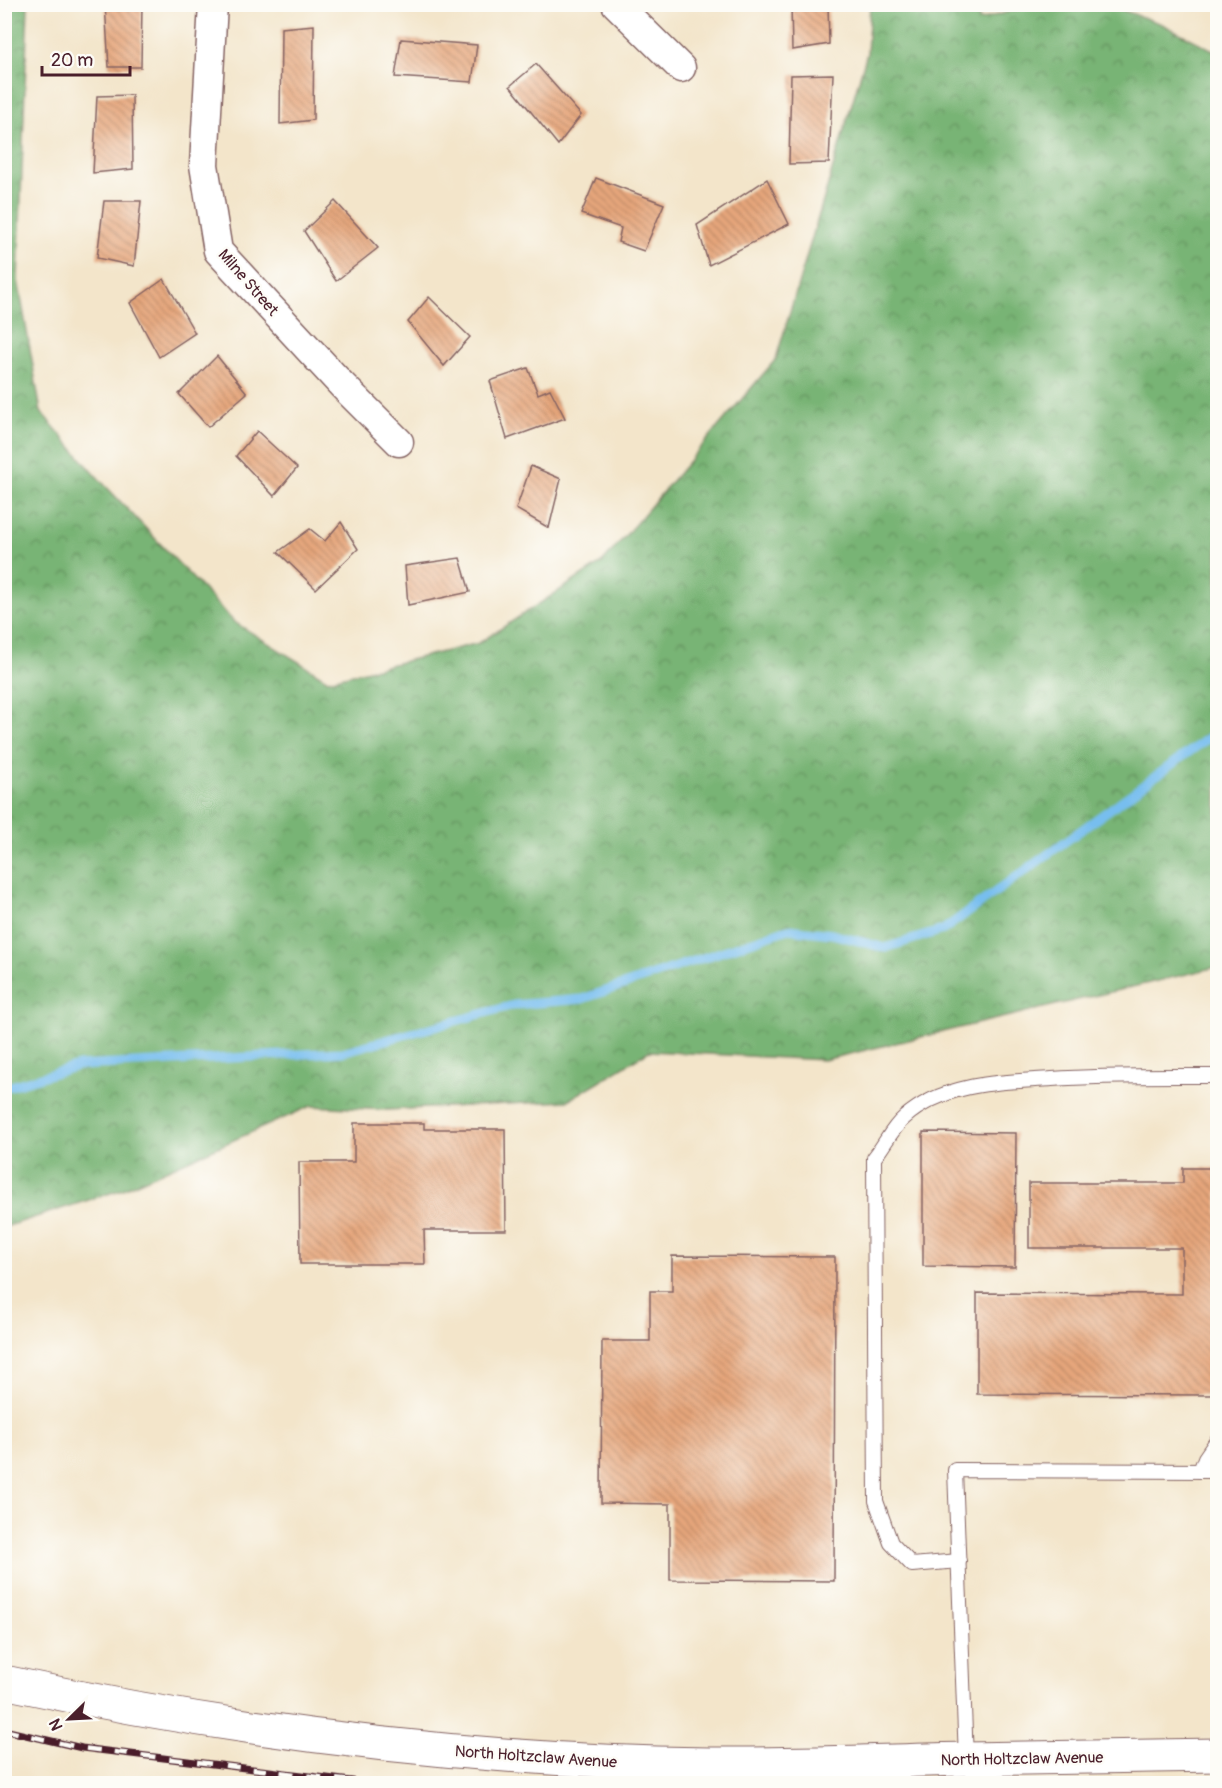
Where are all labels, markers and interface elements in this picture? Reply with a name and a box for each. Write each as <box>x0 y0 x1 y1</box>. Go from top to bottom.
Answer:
scale bar <box>42 39 130 77</box>
text: 20 m <box>51 49 93 72</box>
street label: Milne Street <box>214 245 283 321</box>
north arrow <box>39 1689 99 1749</box>
text: N <box>45 1716 68 1734</box>
street label: North Holtzclaw Avenue <box>454 1741 618 1773</box>
street label: North Holtzclaw Avenue <box>941 1748 1104 1770</box>

